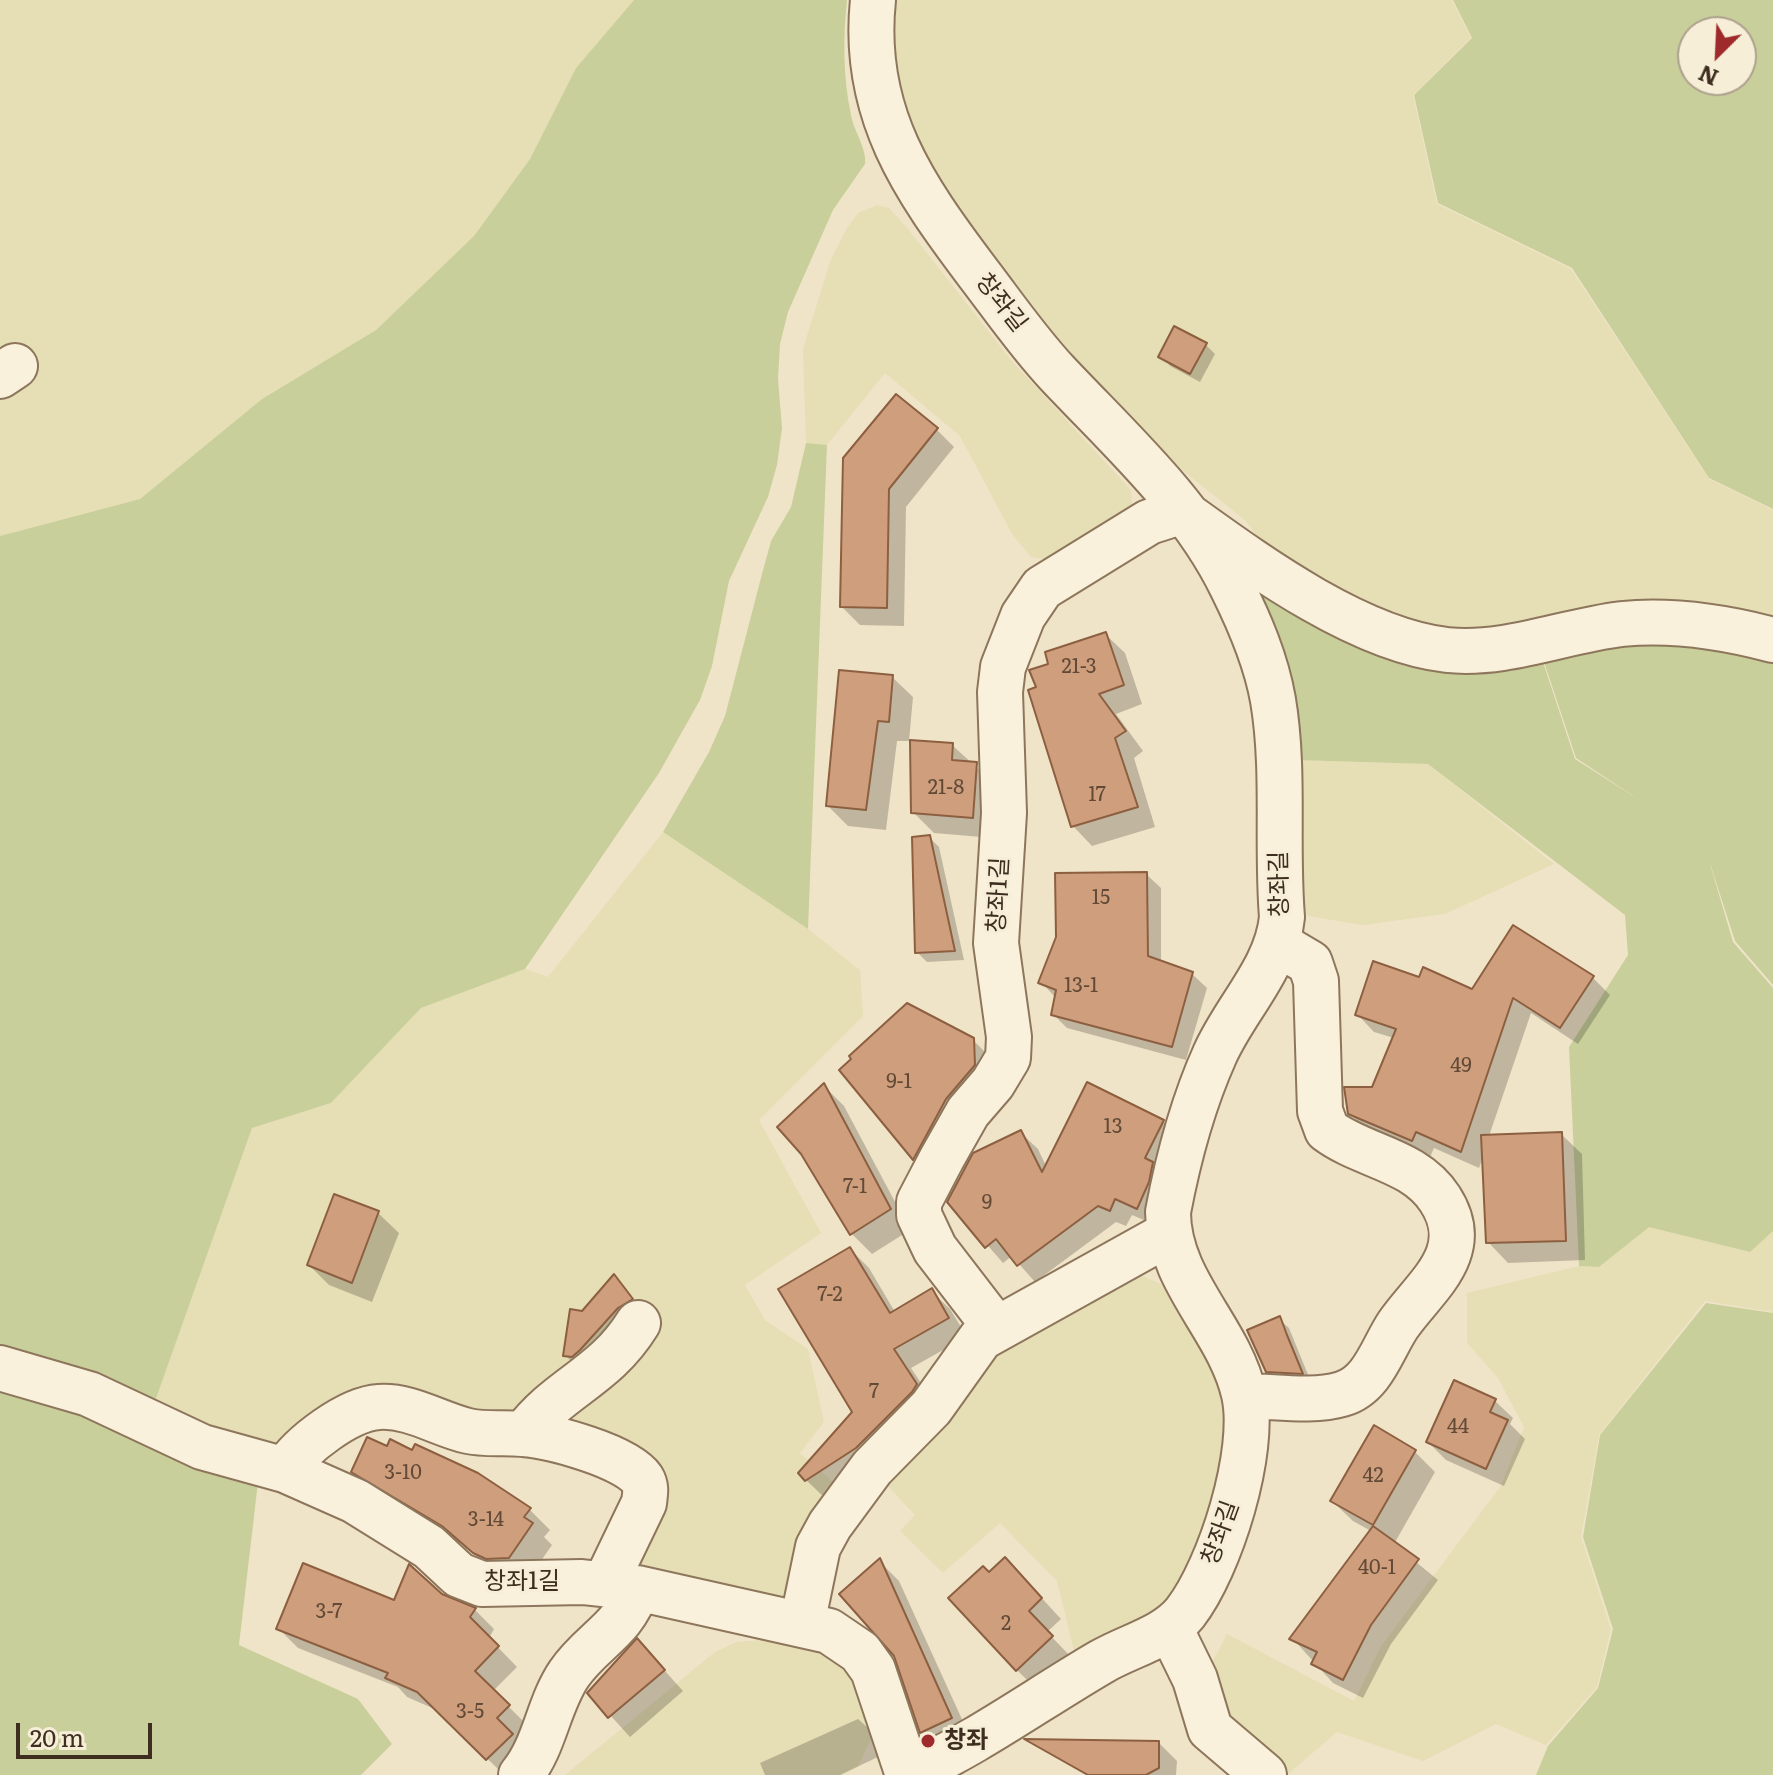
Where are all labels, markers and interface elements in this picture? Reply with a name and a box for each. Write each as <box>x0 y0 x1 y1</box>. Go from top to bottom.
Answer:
north arrow <box>1677 16 1757 96</box>
text: N <box>1693 58 1723 95</box>
street label: 창좌길 <box>969 268 1033 338</box>
house number: 21-3 <box>1062 655 1096 679</box>
house number: 21-8 <box>928 776 964 800</box>
house number: 17 <box>1088 783 1106 807</box>
street label: 창좌길 <box>1265 851 1295 917</box>
street label: 창좌1길 <box>983 856 1015 934</box>
house number: 15 <box>1092 886 1110 910</box>
house number: 13-1 <box>1064 974 1098 998</box>
house number: 49 <box>1450 1054 1472 1078</box>
house number: 9-1 <box>886 1070 912 1094</box>
house number: 13 <box>1104 1115 1122 1139</box>
house number: 7-1 <box>843 1175 867 1199</box>
house number: 9 <box>982 1191 992 1215</box>
house number: 7-2 <box>817 1283 843 1307</box>
house number: 7 <box>869 1380 879 1404</box>
house number: 44 <box>1447 1415 1469 1439</box>
house number: 3-10 <box>384 1461 422 1485</box>
house number: 42 <box>1362 1464 1384 1488</box>
street label: 창좌길 <box>1196 1497 1246 1569</box>
house number: 3-14 <box>468 1508 504 1532</box>
house number: 40-1 <box>1358 1556 1396 1580</box>
street label: 창좌1길 <box>484 1568 560 1596</box>
house number: 3-7 <box>316 1600 342 1624</box>
house number: 2 <box>1001 1612 1011 1636</box>
house number: 3-5 <box>456 1700 484 1724</box>
scale bar <box>20 1707 156 1757</box>
text: 20 m <box>30 1719 84 1754</box>
place label: 창좌 <box>944 1727 988 1755</box>
marker: 창좌 <box>919 1732 937 1750</box>

